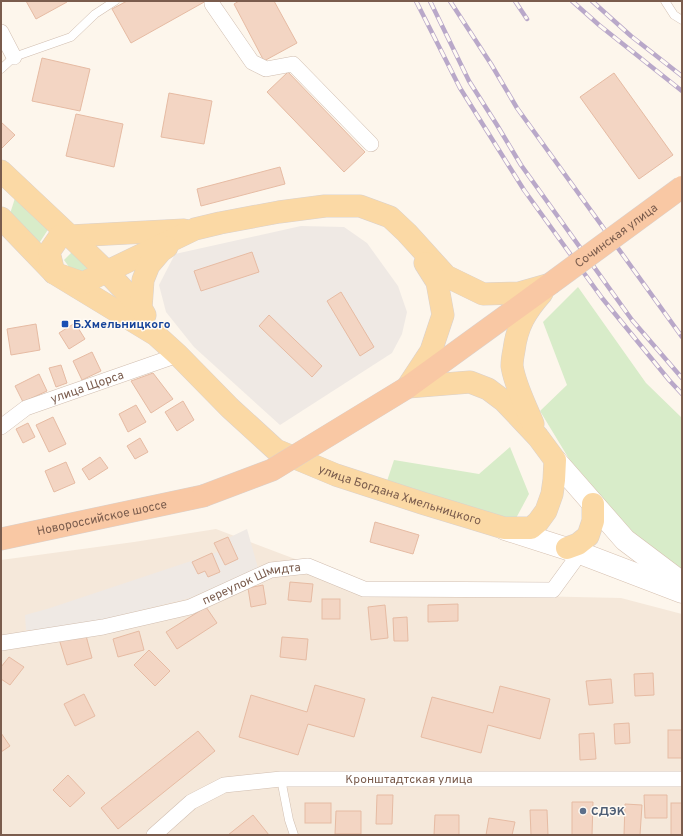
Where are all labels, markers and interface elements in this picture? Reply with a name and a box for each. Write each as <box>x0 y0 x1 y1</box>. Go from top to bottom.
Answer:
street label: Сочинская улица <box>572 200 661 272</box>
place label: Б.Хмельницкого <box>73 317 171 333</box>
marker: Б.Хмельницкого <box>60 319 70 329</box>
street label: улица Щорса <box>49 368 126 408</box>
street label: улица Богдана Хмельницкого <box>316 461 484 530</box>
street label: Новороссийское шоссе <box>35 497 169 540</box>
street label: переулок Шмидта <box>200 560 302 609</box>
street label: Кронштадтская улица <box>345 772 473 788</box>
place label: СДЭК <box>591 804 626 820</box>
marker: СДЭК <box>578 806 588 816</box>

